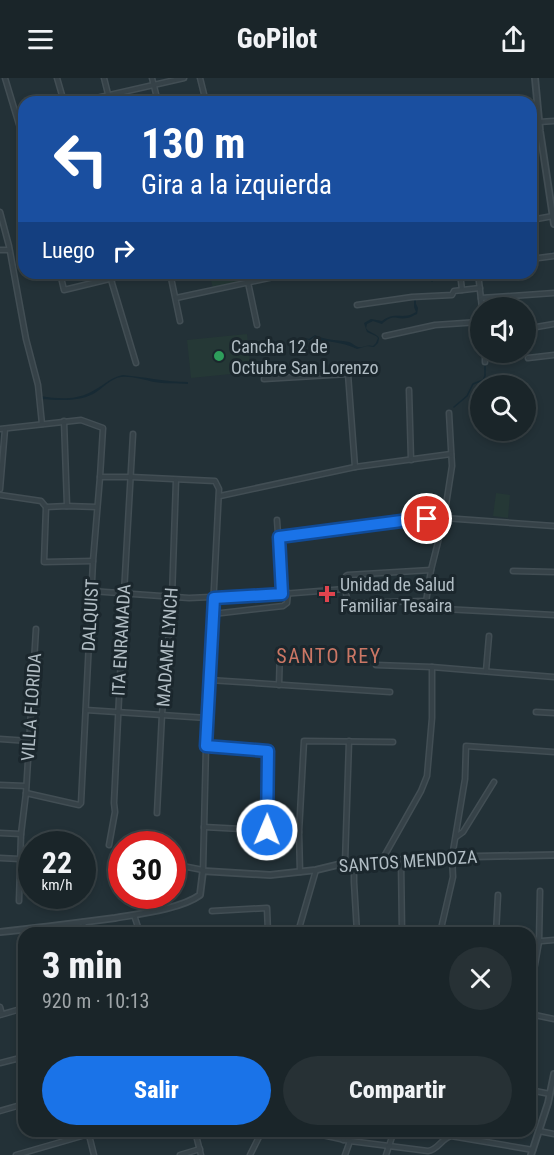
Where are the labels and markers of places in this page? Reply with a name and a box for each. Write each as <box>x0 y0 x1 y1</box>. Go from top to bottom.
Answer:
place label: Cancha 12 de Octubre San Lorenzo <box>231 336 379 378</box>
marker: Cancha 12 de Octubre San Lorenzo <box>212 349 226 363</box>
pin <box>401 493 452 544</box>
place label: Unidad de Salud Familiar Tesaira <box>340 574 455 616</box>
marker: Unidad de Salud Familiar Tesaira <box>318 585 336 603</box>

